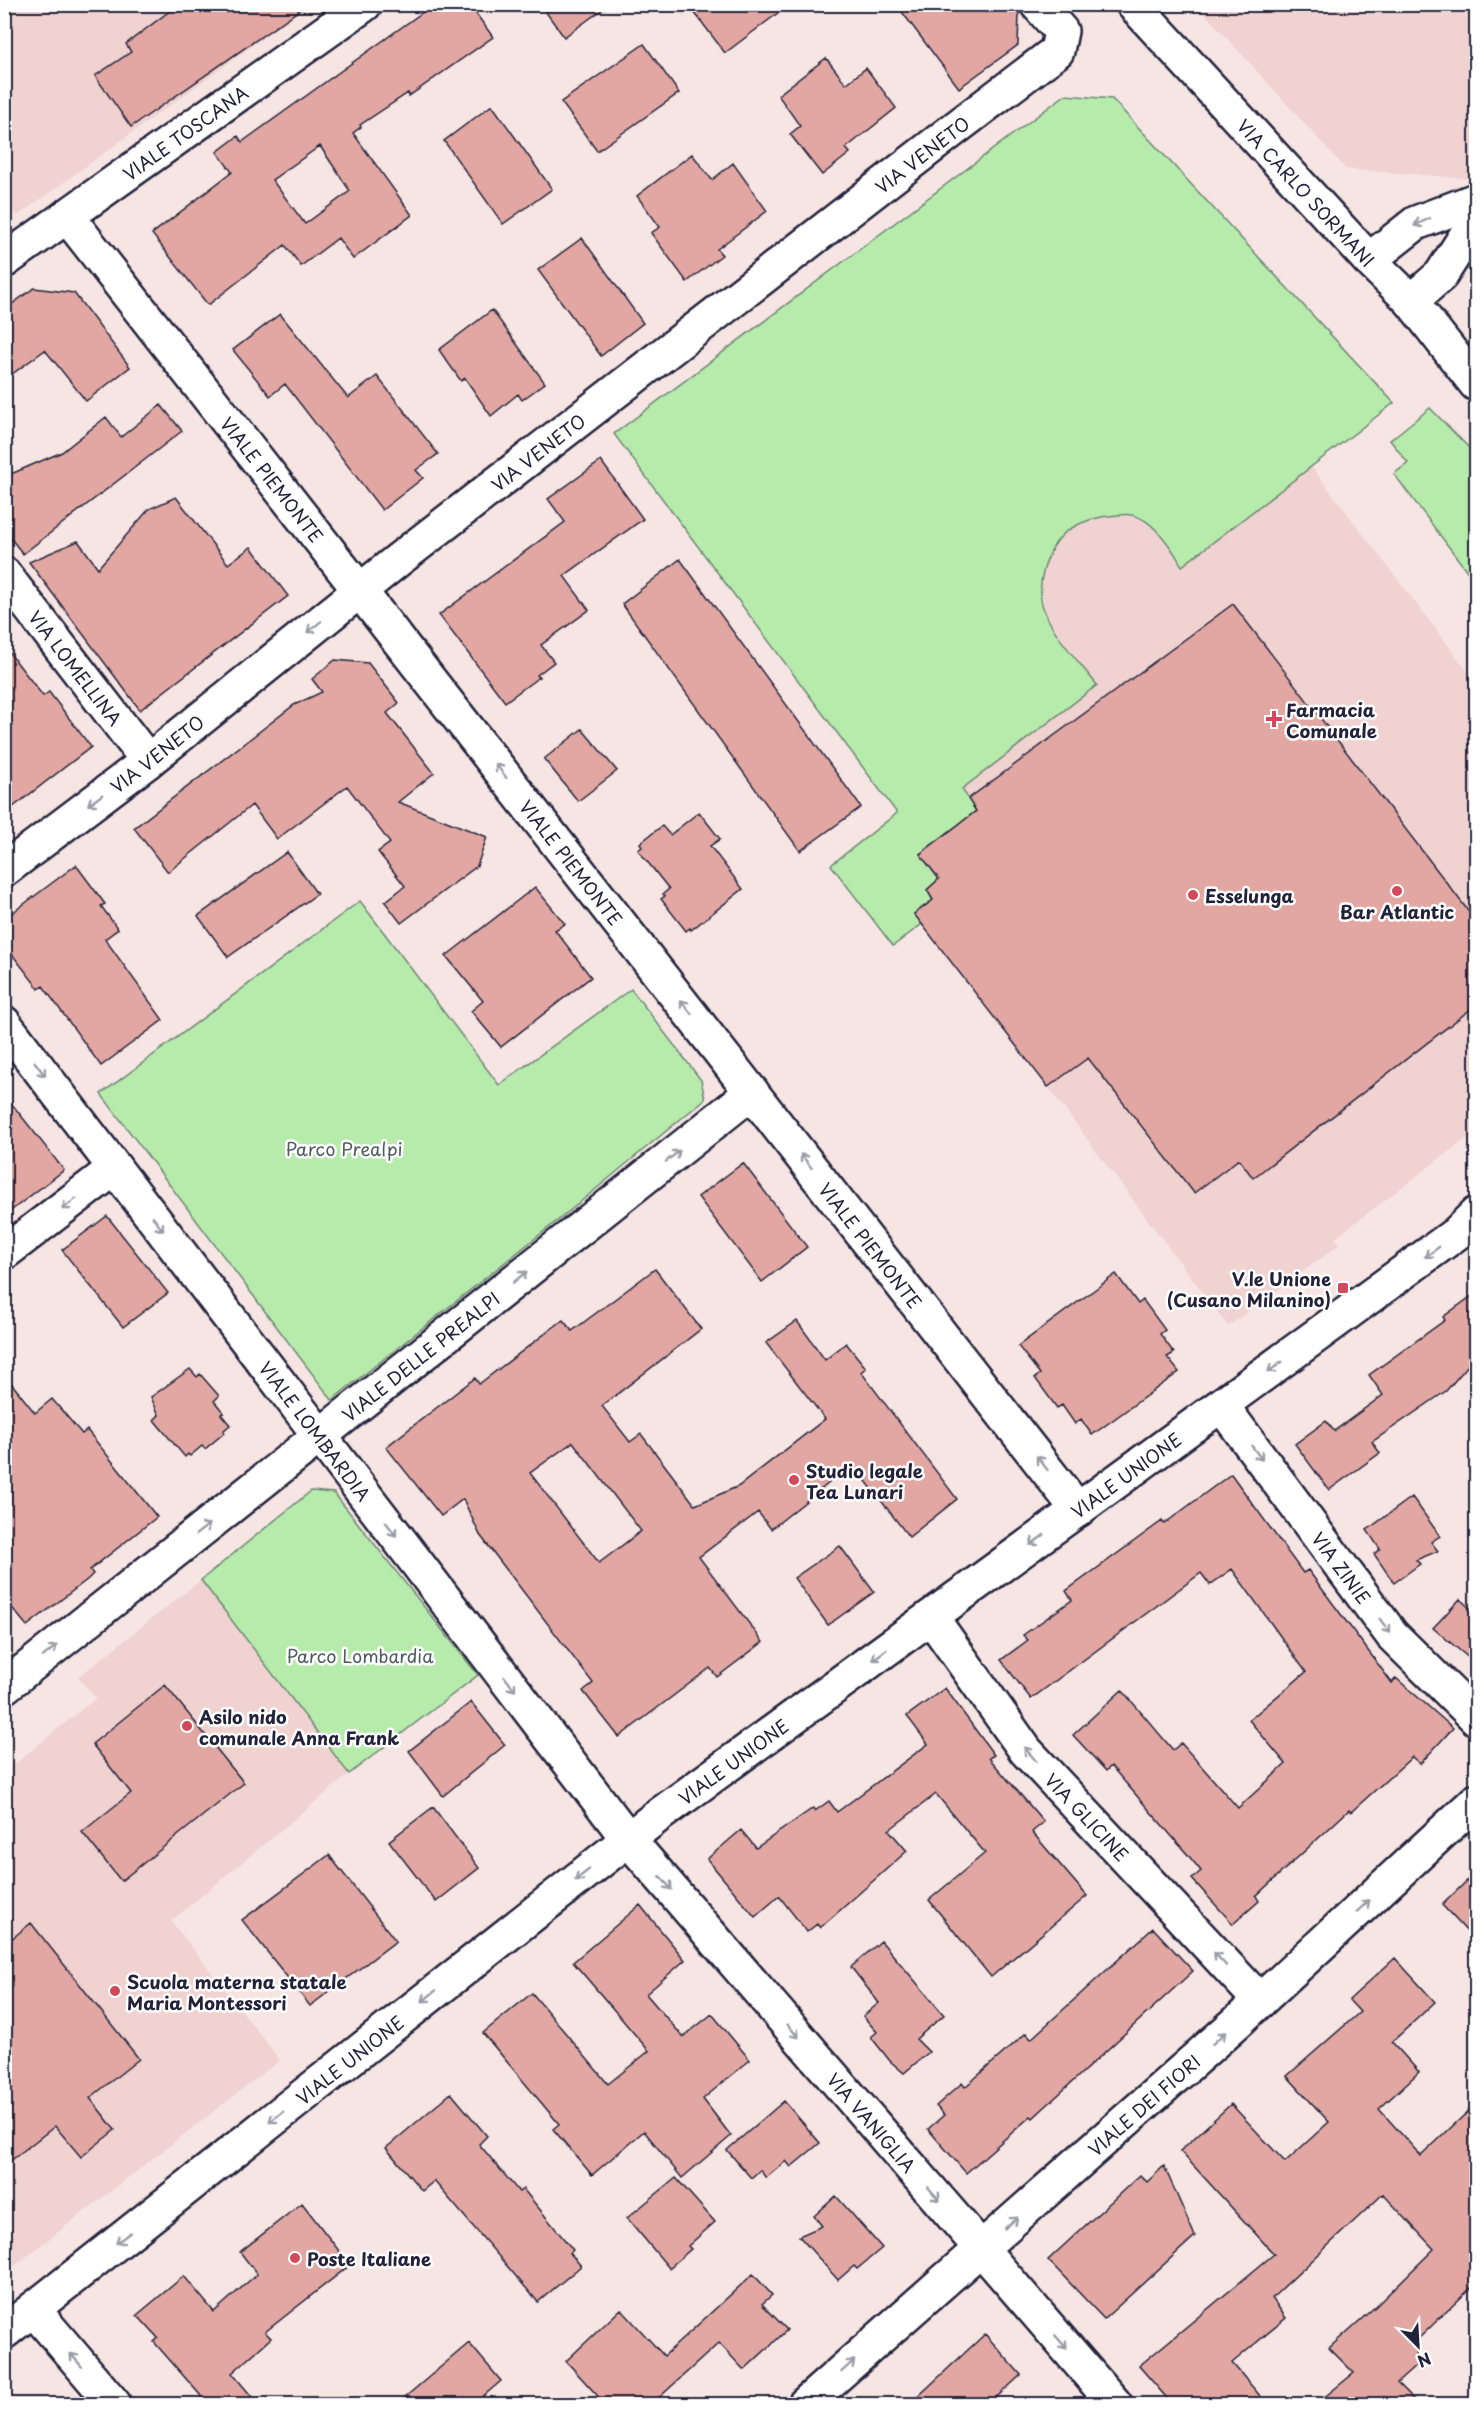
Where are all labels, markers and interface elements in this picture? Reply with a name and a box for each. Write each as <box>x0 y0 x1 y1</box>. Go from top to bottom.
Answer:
street label: VIALE TOSCANA <box>117 78 253 186</box>
street label: VIA VENETO <box>869 109 975 199</box>
street label: VIA CARLO SORMANI <box>1231 112 1381 273</box>
one-way arrow <box>1414 216 1432 228</box>
street label: VIA VENETO <box>485 407 590 497</box>
street label: VIALE PIEMONTE <box>215 410 330 548</box>
street label: VIA LOMELLINA <box>23 604 129 731</box>
one-way arrow <box>306 620 322 633</box>
place label: Farmacia Comunale <box>1286 696 1377 744</box>
street label: VIA VENETO <box>104 708 209 799</box>
marker: Farmacia Comunale <box>1267 712 1281 726</box>
one-way arrow <box>494 763 507 779</box>
one-way arrow <box>87 793 103 806</box>
street label: VIALE PIEMONTE <box>514 793 630 931</box>
place label: Esselunga <box>1205 882 1294 909</box>
marker: Bar Atlantic <box>1390 884 1404 898</box>
marker: Esselunga <box>1186 888 1200 902</box>
place label: Bar Atlantic <box>1340 898 1455 925</box>
one-way arrow <box>679 1000 692 1016</box>
one-way arrow <box>33 1061 46 1077</box>
park label: Parco Prealpi <box>285 1135 403 1162</box>
one-way arrow <box>664 1150 680 1163</box>
one-way arrow <box>799 1153 812 1169</box>
street label: VIALE PIEMONTE <box>813 1176 929 1314</box>
one-way arrow <box>61 1197 77 1210</box>
one-way arrow <box>152 1216 165 1232</box>
one-way arrow <box>1425 1245 1441 1258</box>
place label: V.le Unione (Cusano Milanino) <box>1167 1265 1331 1313</box>
one-way arrow <box>512 1271 528 1284</box>
marker: V.le Unione (Cusano Milanino) <box>1336 1281 1350 1295</box>
street label: VIALE DELLE PREALPI <box>336 1285 505 1427</box>
street label: VIALE LOMBARDIA <box>253 1355 378 1506</box>
one-way arrow <box>1268 1361 1284 1373</box>
street label: VIALE UNIONE <box>1065 1425 1186 1524</box>
one-way arrow <box>1250 1444 1263 1460</box>
one-way arrow <box>1036 1456 1049 1472</box>
place label: Studio legale Tea Lunari <box>806 1457 923 1505</box>
marker: Studio legale Tea Lunari <box>787 1473 801 1487</box>
one-way arrow <box>385 1521 398 1537</box>
one-way arrow <box>195 1523 211 1536</box>
street label: VIA ZINIE <box>1306 1526 1378 1609</box>
one-way arrow <box>1029 1533 1045 1546</box>
one-way arrow <box>1379 1618 1392 1634</box>
park label: Parco Lombardia <box>287 1642 434 1669</box>
one-way arrow <box>42 1644 58 1657</box>
one-way arrow <box>872 1649 888 1661</box>
one-way arrow <box>503 1676 516 1692</box>
place label: Asilo nido comunale Anna Frank <box>199 1703 399 1751</box>
street label: VIALE UNIONE <box>672 1712 794 1810</box>
marker: Asilo nido comunale Anna Frank <box>180 1719 194 1733</box>
one-way arrow <box>1023 1746 1036 1762</box>
street label: VIA GLICINE <box>1039 1766 1135 1867</box>
one-way arrow <box>574 1868 590 1881</box>
one-way arrow <box>659 1875 673 1890</box>
one-way arrow <box>1355 1899 1370 1913</box>
one-way arrow <box>1213 1951 1227 1966</box>
place label: Scuola materna statale Maria Montessori <box>127 1968 347 2016</box>
marker: Scuola materna statale Maria Montessori <box>108 1984 122 1998</box>
one-way arrow <box>421 1989 437 2002</box>
street label: VIALE UNIONE <box>290 2008 409 2110</box>
one-way arrow <box>786 2023 800 2038</box>
one-way arrow <box>1212 2031 1227 2045</box>
street label: VIALE DEI FIORI <box>1082 2048 1206 2162</box>
street label: VIA VANIGLIA <box>821 2066 923 2178</box>
one-way arrow <box>268 2111 284 2124</box>
one-way arrow <box>927 2186 941 2201</box>
one-way arrow <box>1003 2216 1018 2230</box>
one-way arrow <box>115 2232 131 2245</box>
place label: Poste Italiane <box>307 2245 431 2272</box>
marker: Poste Italiane <box>288 2251 302 2265</box>
north arrow <box>1388 2316 1448 2376</box>
one-way arrow <box>1055 2334 1068 2350</box>
text: N <box>1414 2347 1435 2374</box>
one-way arrow <box>69 2353 83 2368</box>
one-way arrow <box>840 2359 855 2373</box>

